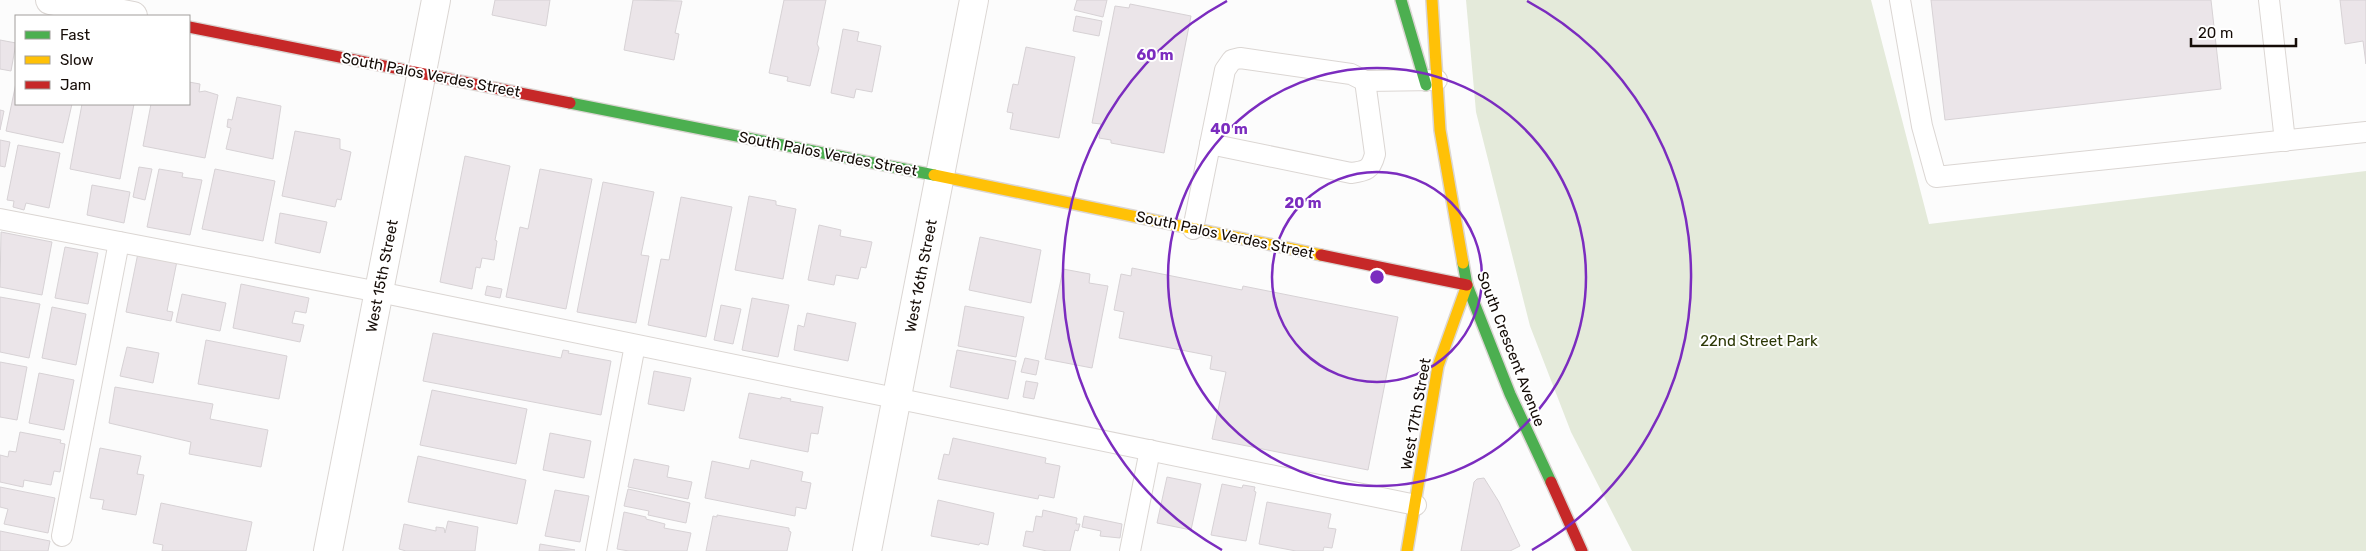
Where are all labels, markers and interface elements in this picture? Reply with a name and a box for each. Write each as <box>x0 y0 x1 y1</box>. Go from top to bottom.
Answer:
legend <box>15 15 190 105</box>
scale bar <box>2191 15 2296 47</box>
text: 20 m <box>2198 24 2233 42</box>
text: Fast <box>60 26 90 44</box>
text: 60 m <box>1137 46 1173 64</box>
street label: South Palos Verdes Street <box>340 49 522 101</box>
text: Slow <box>60 51 93 69</box>
text: Jam <box>60 76 91 94</box>
text: 40 m <box>1210 120 1248 138</box>
street label: South Palos Verdes Street <box>737 128 919 180</box>
text: 20 m <box>1285 194 1321 212</box>
street label: South Palos Verdes Street <box>1134 207 1316 263</box>
street label: West 15th Street <box>362 218 402 334</box>
street label: West 16th Street <box>901 218 941 334</box>
centre of rings <box>1368 268 1386 286</box>
street label: South Crescent Avenue <box>1473 269 1549 429</box>
park label: 22nd Street Park <box>1700 332 1818 350</box>
street label: West 17th Street <box>1397 356 1435 471</box>

